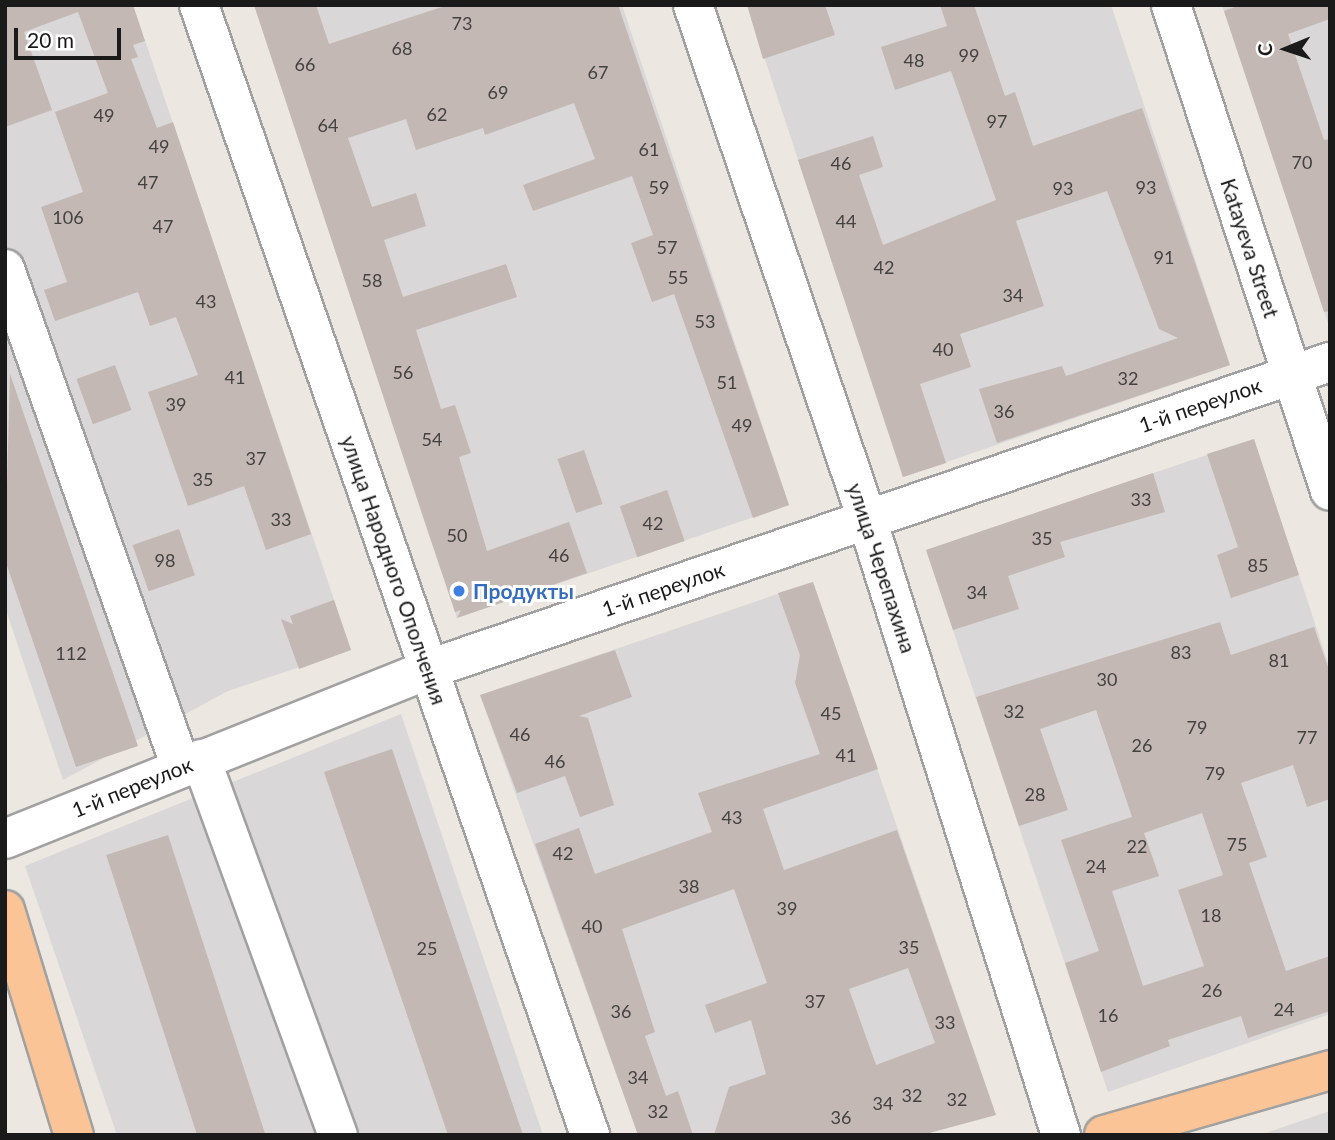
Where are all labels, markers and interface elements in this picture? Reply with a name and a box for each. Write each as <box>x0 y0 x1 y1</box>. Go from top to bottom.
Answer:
house number: 73 <box>452 12 472 34</box>
scale bar <box>18 14 124 58</box>
north arrow <box>1251 14 1321 84</box>
text: 20 m <box>27 27 74 52</box>
house number: 68 <box>392 37 412 59</box>
text: С <box>1253 43 1276 56</box>
house number: 99 <box>959 44 979 66</box>
house number: 48 <box>904 49 924 71</box>
house number: 66 <box>295 53 315 75</box>
house number: 67 <box>588 61 608 83</box>
house number: 69 <box>488 81 508 103</box>
house number: 62 <box>427 103 447 125</box>
house number: 49 <box>94 104 114 126</box>
house number: 97 <box>987 110 1007 132</box>
house number: 64 <box>318 114 338 136</box>
house number: 49 <box>149 135 169 157</box>
house number: 61 <box>639 138 659 160</box>
house number: 70 <box>1292 151 1312 173</box>
house number: 46 <box>831 152 851 174</box>
house number: 47 <box>138 171 158 193</box>
street label: Katayeva Street <box>1216 175 1284 321</box>
house number: 59 <box>649 176 669 198</box>
house number: 93 <box>1136 176 1156 198</box>
house number: 93 <box>1053 177 1073 199</box>
house number: 106 <box>52 206 84 228</box>
house number: 44 <box>836 210 856 232</box>
house number: 47 <box>153 215 173 237</box>
house number: 57 <box>657 236 677 258</box>
house number: 91 <box>1154 246 1174 268</box>
house number: 42 <box>874 256 894 278</box>
house number: 55 <box>668 266 688 288</box>
house number: 58 <box>362 269 382 291</box>
house number: 34 <box>1003 284 1023 306</box>
house number: 43 <box>196 290 216 312</box>
house number: 53 <box>695 310 715 332</box>
house number: 40 <box>933 338 953 360</box>
house number: 56 <box>393 361 413 383</box>
house number: 41 <box>225 366 245 388</box>
house number: 32 <box>1118 367 1138 389</box>
house number: 51 <box>717 371 737 393</box>
street label: 1-й переулок <box>1135 372 1265 438</box>
house number: 39 <box>166 393 186 415</box>
house number: 36 <box>994 400 1014 422</box>
house number: 49 <box>732 414 752 436</box>
house number: 54 <box>422 428 442 450</box>
street label: улица Народного Ополчения <box>336 432 452 708</box>
house number: 37 <box>246 447 266 469</box>
house number: 35 <box>193 468 213 490</box>
street label: улица Черепахина <box>843 480 921 656</box>
house number: 33 <box>1131 488 1151 510</box>
house number: 33 <box>271 508 291 530</box>
house number: 42 <box>643 512 663 534</box>
house number: 50 <box>447 524 467 546</box>
house number: 35 <box>1032 527 1052 549</box>
house number: 46 <box>549 544 569 566</box>
house number: 98 <box>155 549 175 571</box>
house number: 85 <box>1248 554 1268 576</box>
street label: 1-й переулок <box>598 556 728 622</box>
place label: Продукты <box>473 578 574 604</box>
house number: 34 <box>967 581 987 603</box>
marker: Продукты <box>451 583 467 599</box>
house number: 83 <box>1171 641 1191 663</box>
house number: 112 <box>55 642 87 664</box>
house number: 81 <box>1269 649 1289 671</box>
house number: 30 <box>1097 668 1117 690</box>
house number: 32 <box>1004 700 1024 722</box>
house number: 45 <box>821 702 841 724</box>
house number: 79 <box>1187 716 1207 738</box>
house number: 46 <box>510 723 530 745</box>
house number: 77 <box>1297 726 1317 748</box>
house number: 26 <box>1132 734 1152 756</box>
house number: 41 <box>836 744 856 766</box>
house number: 46 <box>545 750 565 772</box>
street label: 1-й переулок <box>68 751 196 823</box>
house number: 79 <box>1205 762 1225 784</box>
house number: 28 <box>1025 783 1045 805</box>
house number: 43 <box>722 806 742 828</box>
house number: 75 <box>1227 833 1247 855</box>
house number: 22 <box>1127 835 1147 857</box>
house number: 42 <box>553 842 573 864</box>
house number: 24 <box>1086 855 1106 877</box>
house number: 38 <box>679 875 699 897</box>
house number: 39 <box>777 897 797 919</box>
house number: 18 <box>1201 904 1221 926</box>
house number: 40 <box>582 915 602 937</box>
house number: 35 <box>899 936 919 958</box>
house number: 25 <box>417 937 437 959</box>
house number: 26 <box>1202 979 1222 1001</box>
house number: 37 <box>805 990 825 1012</box>
house number: 24 <box>1274 998 1294 1020</box>
house number: 36 <box>611 1000 631 1022</box>
house number: 16 <box>1098 1004 1118 1026</box>
house number: 33 <box>935 1011 955 1033</box>
house number: 34 <box>628 1066 648 1088</box>
house number: 32 <box>902 1084 922 1106</box>
house number: 32 <box>947 1088 967 1110</box>
house number: 34 <box>873 1092 893 1114</box>
house number: 32 <box>648 1100 668 1122</box>
house number: 36 <box>831 1106 851 1128</box>

